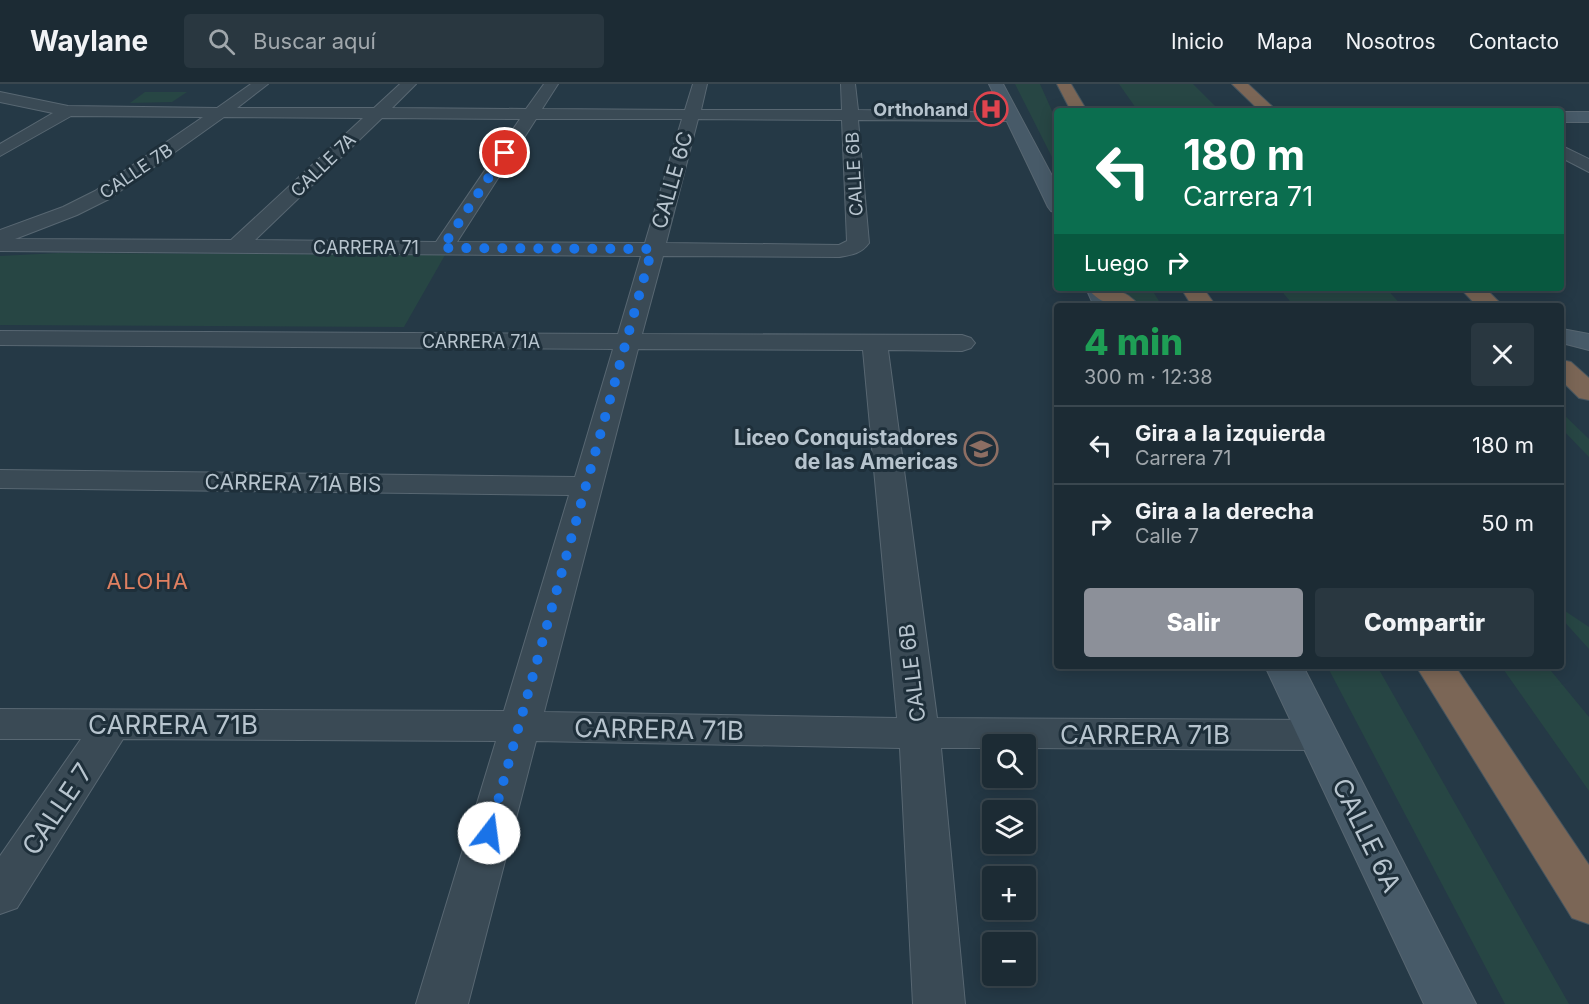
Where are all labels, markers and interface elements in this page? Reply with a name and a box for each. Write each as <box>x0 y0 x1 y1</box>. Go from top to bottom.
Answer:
search box <box>184 14 604 68</box>
text: Waylane <box>30 24 148 58</box>
icon: search <box>205 25 238 58</box>
text: Buscar aquí <box>253 28 376 54</box>
text: Inicio <box>1171 29 1224 54</box>
text: Mapa <box>1257 29 1312 54</box>
text: Nosotros <box>1345 29 1436 54</box>
text: Contacto <box>1469 29 1559 54</box>
hospital icon: Orthohand <box>973 91 1009 127</box>
place label: Orthohand <box>873 99 968 120</box>
pin <box>479 127 530 178</box>
street label: CALLE 6C <box>646 128 698 232</box>
street label: CALLE 7A <box>286 129 360 201</box>
text: 180 m <box>1183 129 1305 180</box>
street label: CALLE 6B <box>841 131 867 217</box>
icon: left <box>1084 132 1162 210</box>
icon: arrive <box>488 136 521 169</box>
street label: CALLE 7B <box>96 139 176 203</box>
text: Carrera 71 <box>1183 180 1313 213</box>
street label: CARRERA 71 <box>313 237 419 258</box>
icon: right <box>1161 246 1194 279</box>
text: Luego <box>1084 250 1149 276</box>
text: 4 min <box>1084 320 1183 364</box>
button: close <box>1471 323 1534 386</box>
street label: CARRERA 71A <box>422 331 540 352</box>
text: 300 m · 12:38 <box>1084 365 1213 389</box>
text: Gira a la izquierda <box>1135 420 1326 446</box>
place label: Liceo Conquistadores de las Americas <box>734 425 958 474</box>
icon: left <box>1084 429 1117 462</box>
school or university icon: Liceo Conquistadores de las Americas <box>963 431 999 467</box>
text: 180 m <box>1472 432 1534 458</box>
text: Carrera 71 <box>1135 446 1231 470</box>
street label: CARRERA 71A BIS <box>204 469 382 497</box>
text: Gira a la derecha <box>1135 498 1314 524</box>
icon: right <box>1084 507 1117 540</box>
text: 50 m <box>1481 510 1534 536</box>
text: Calle 7 <box>1135 524 1199 548</box>
district label: ALOHA <box>107 568 189 594</box>
button: Salir <box>1084 588 1303 657</box>
button: Compartir <box>1315 588 1534 657</box>
street label: CALLE 6B <box>894 623 930 723</box>
street label: CARRERA 71B <box>88 709 258 740</box>
street label: CARRERA 71B <box>574 712 744 746</box>
street label: CARRERA 71B <box>1060 719 1230 750</box>
map controls <box>982 734 1036 986</box>
button: search <box>982 734 1036 788</box>
street label: CALLE 7 <box>15 757 99 861</box>
street label: CALLE 6A <box>1326 773 1408 897</box>
button: layers <box>982 800 1036 854</box>
position arrow <box>457 801 521 865</box>
button: + <box>982 866 1036 920</box>
button: − <box>982 932 1036 986</box>

